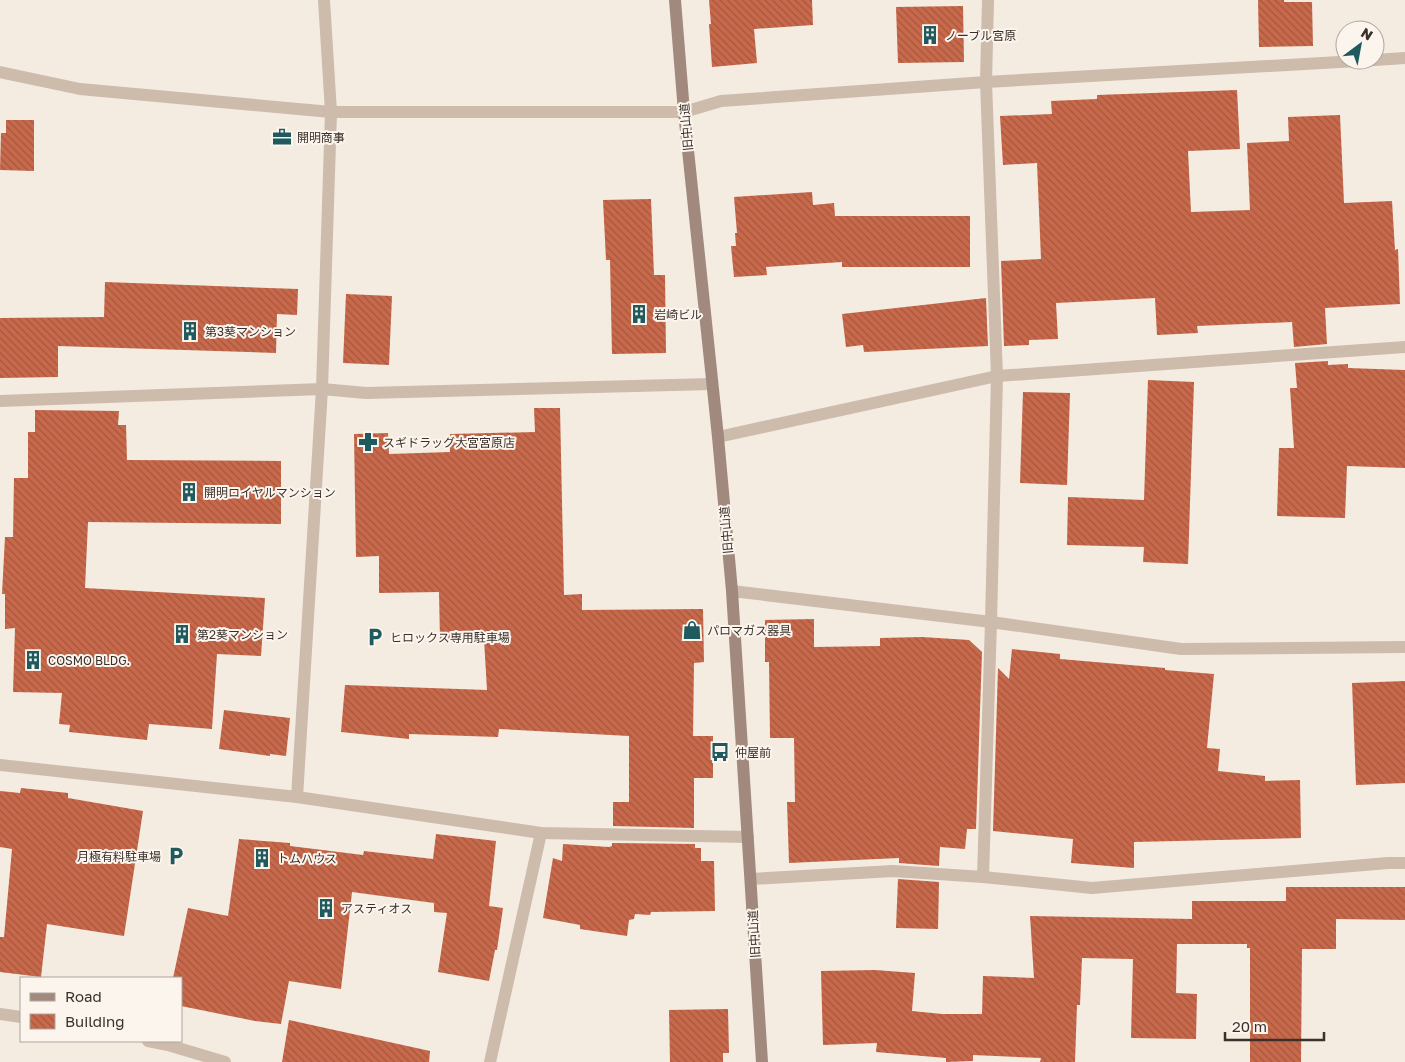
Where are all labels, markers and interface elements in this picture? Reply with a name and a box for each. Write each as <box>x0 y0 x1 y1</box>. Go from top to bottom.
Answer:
north arrow <box>1335 20 1385 70</box>
building icon: ノーブル宮原 <box>919 24 941 46</box>
text: N <box>1358 24 1376 44</box>
place label: ノーブル宮原 <box>945 28 1016 43</box>
street label: 旧中山道 <box>676 102 696 152</box>
office icon: 開明商事 <box>271 126 293 148</box>
place label: 開明商事 <box>297 130 345 145</box>
building icon: 岩崎ビル <box>628 303 650 325</box>
place label: 岩崎ビル <box>654 307 702 322</box>
building icon: 第3葵マンション <box>179 320 201 342</box>
place label: 第3葵マンション <box>205 324 296 339</box>
pharmacy icon: スギドラッグ大宮宮原店 <box>357 431 379 453</box>
place label: スギドラッグ大宮宮原店 <box>383 435 515 450</box>
building icon: 開明ロイヤルマンション <box>178 481 200 503</box>
place label: 開明ロイヤルマンション <box>204 485 336 500</box>
street label: 旧中山道 <box>716 505 736 555</box>
shop icon: パロマガス器具 <box>681 619 703 641</box>
building icon: 第2葵マンション <box>171 623 193 645</box>
place label: パロマガス器具 <box>707 623 791 638</box>
parking icon: ヒロックス専用駐車場 <box>364 626 386 648</box>
place label: 第2葵マンション <box>197 627 288 642</box>
place label: ヒロックス専用駐車場 <box>390 630 510 645</box>
building icon: COSMO BLDG. <box>22 649 44 671</box>
place label: COSMO BLDG. <box>48 653 130 668</box>
bus stop icon: 仲屋前 <box>709 741 731 763</box>
place label: 仲屋前 <box>735 745 771 760</box>
parking icon: 月極有料駐車場 <box>165 845 187 867</box>
building icon: トムハウス <box>251 847 273 869</box>
place label: 月極有料駐車場 <box>77 849 161 864</box>
place label: トムハウス <box>277 851 337 866</box>
building icon: アスティオス <box>315 897 337 919</box>
place label: アスティオス <box>341 901 412 916</box>
street label: 旧中山道 <box>745 910 763 958</box>
legend <box>20 977 182 1042</box>
text: Road <box>65 987 102 1005</box>
scale bar <box>1225 1010 1324 1042</box>
text: Building <box>65 1012 125 1030</box>
text: 20 m <box>1232 1017 1267 1035</box>

